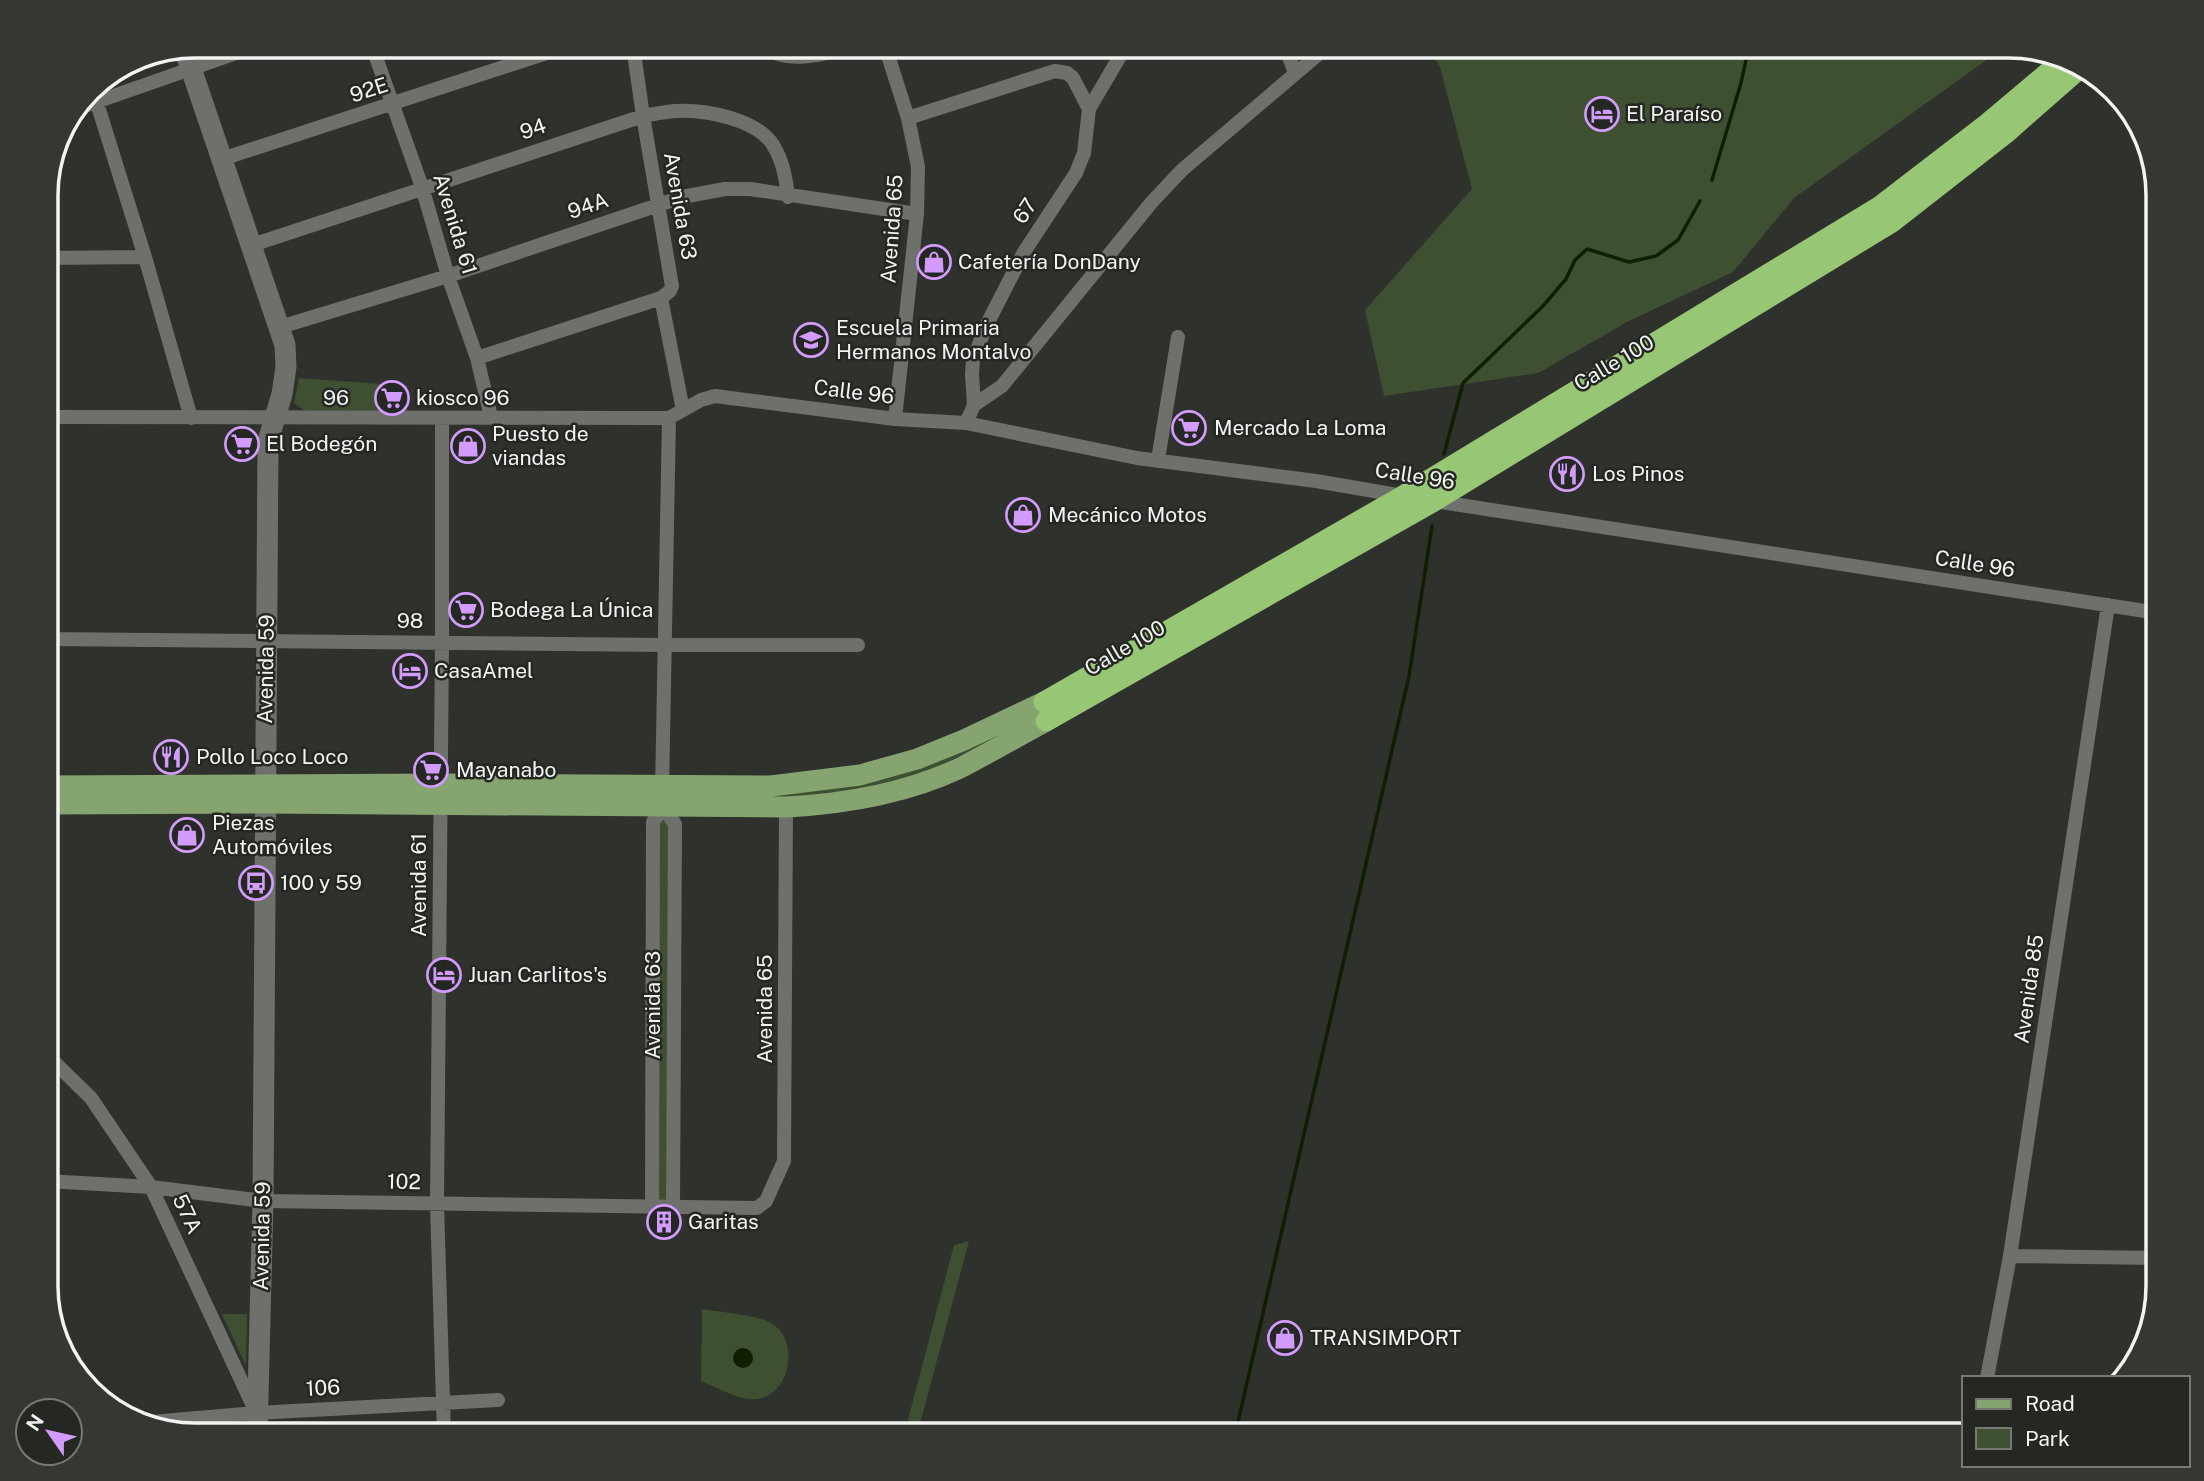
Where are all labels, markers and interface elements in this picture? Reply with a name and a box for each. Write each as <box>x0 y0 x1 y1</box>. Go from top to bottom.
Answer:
street label: 92E <box>347 72 391 107</box>
hotel icon: El Paraíso <box>1583 95 1621 133</box>
place label: El Paraíso <box>1626 101 1722 126</box>
street label: 94 <box>516 113 549 144</box>
street label: Avenida 63 <box>659 150 702 262</box>
street label: Avenida 61 <box>428 170 483 277</box>
street label: Avenida 65 <box>875 174 908 284</box>
street label: 94A <box>564 187 611 224</box>
street label: 67 <box>1007 193 1042 228</box>
shop icon: Cafetería DonDany <box>915 243 953 281</box>
place label: Cafetería DonDany <box>958 249 1141 274</box>
place label: Escuela Primaria Hermanos Montalvo <box>836 315 1031 364</box>
school or university icon: Escuela Primaria Hermanos Montalvo <box>792 321 830 359</box>
street label: Calle 100 <box>1569 329 1658 396</box>
street label: Calle 96 <box>812 374 896 409</box>
supermarket icon: kiosco 96 <box>373 379 411 417</box>
street label: 96 <box>323 385 349 410</box>
place label: kiosco 96 <box>416 385 510 410</box>
supermarket icon: Mercado La Loma <box>1170 409 1208 447</box>
place label: Mercado La Loma <box>1214 415 1386 440</box>
place label: Puesto de viandas <box>492 421 589 470</box>
supermarket icon: El Bodegón <box>223 425 261 463</box>
shop icon: Puesto de viandas <box>449 427 487 465</box>
place label: El Bodegón <box>266 431 377 456</box>
restaurant icon: Los Pinos <box>1548 455 1586 493</box>
street label: Calle 96 <box>1373 457 1457 494</box>
place label: Los Pinos <box>1592 461 1684 486</box>
shop icon: Mecánico Motos <box>1004 496 1042 534</box>
place label: Mecánico Motos <box>1048 502 1207 527</box>
street label: Calle 96 <box>1933 545 2017 582</box>
supermarket icon: Bodega La Única <box>447 591 485 629</box>
place label: Bodega La Única <box>490 597 653 622</box>
street label: 98 <box>397 608 423 633</box>
street label: Avenida 59 <box>252 614 279 724</box>
street label: Calle 100 <box>1080 615 1169 681</box>
hotel icon: CasaAmel <box>391 652 429 690</box>
place label: CasaAmel <box>434 658 533 683</box>
restaurant icon: Pollo Loco Loco <box>152 738 190 776</box>
place label: Pollo Loco Loco <box>196 744 348 769</box>
supermarket icon: Mayanabo <box>412 751 450 789</box>
place label: Mayanabo <box>456 757 556 782</box>
place label: Piezas Automóviles <box>212 810 333 859</box>
shop icon: Piezas Automóviles <box>168 816 206 854</box>
street label: Avenida 61 <box>406 833 431 937</box>
bus stop icon: 100 y 59 <box>237 864 275 902</box>
place label: 100 y 59 <box>280 870 362 895</box>
street label: Avenida 85 <box>2009 933 2049 1045</box>
street label: Avenida 63 <box>640 951 665 1059</box>
street label: Avenida 65 <box>752 954 777 1064</box>
hotel icon: Juan Carlitos's <box>425 956 463 994</box>
place label: Juan Carlitos's <box>468 962 607 987</box>
street label: 102 <box>387 1169 421 1194</box>
street label: Avenida 59 <box>248 1181 275 1291</box>
street label: 57A <box>167 1190 207 1238</box>
building icon: Garitas <box>645 1203 683 1241</box>
place label: Garitas <box>688 1209 759 1234</box>
shop icon: TRANSIMPORT <box>1266 1319 1304 1357</box>
place label: TRANSIMPORT <box>1310 1325 1461 1350</box>
street label: 106 <box>305 1374 341 1401</box>
legend <box>1962 1376 2190 1467</box>
text: Road <box>2025 1391 2075 1416</box>
north arrow <box>14 1397 84 1467</box>
text: N <box>22 1410 48 1435</box>
text: Park <box>2025 1426 2070 1451</box>

